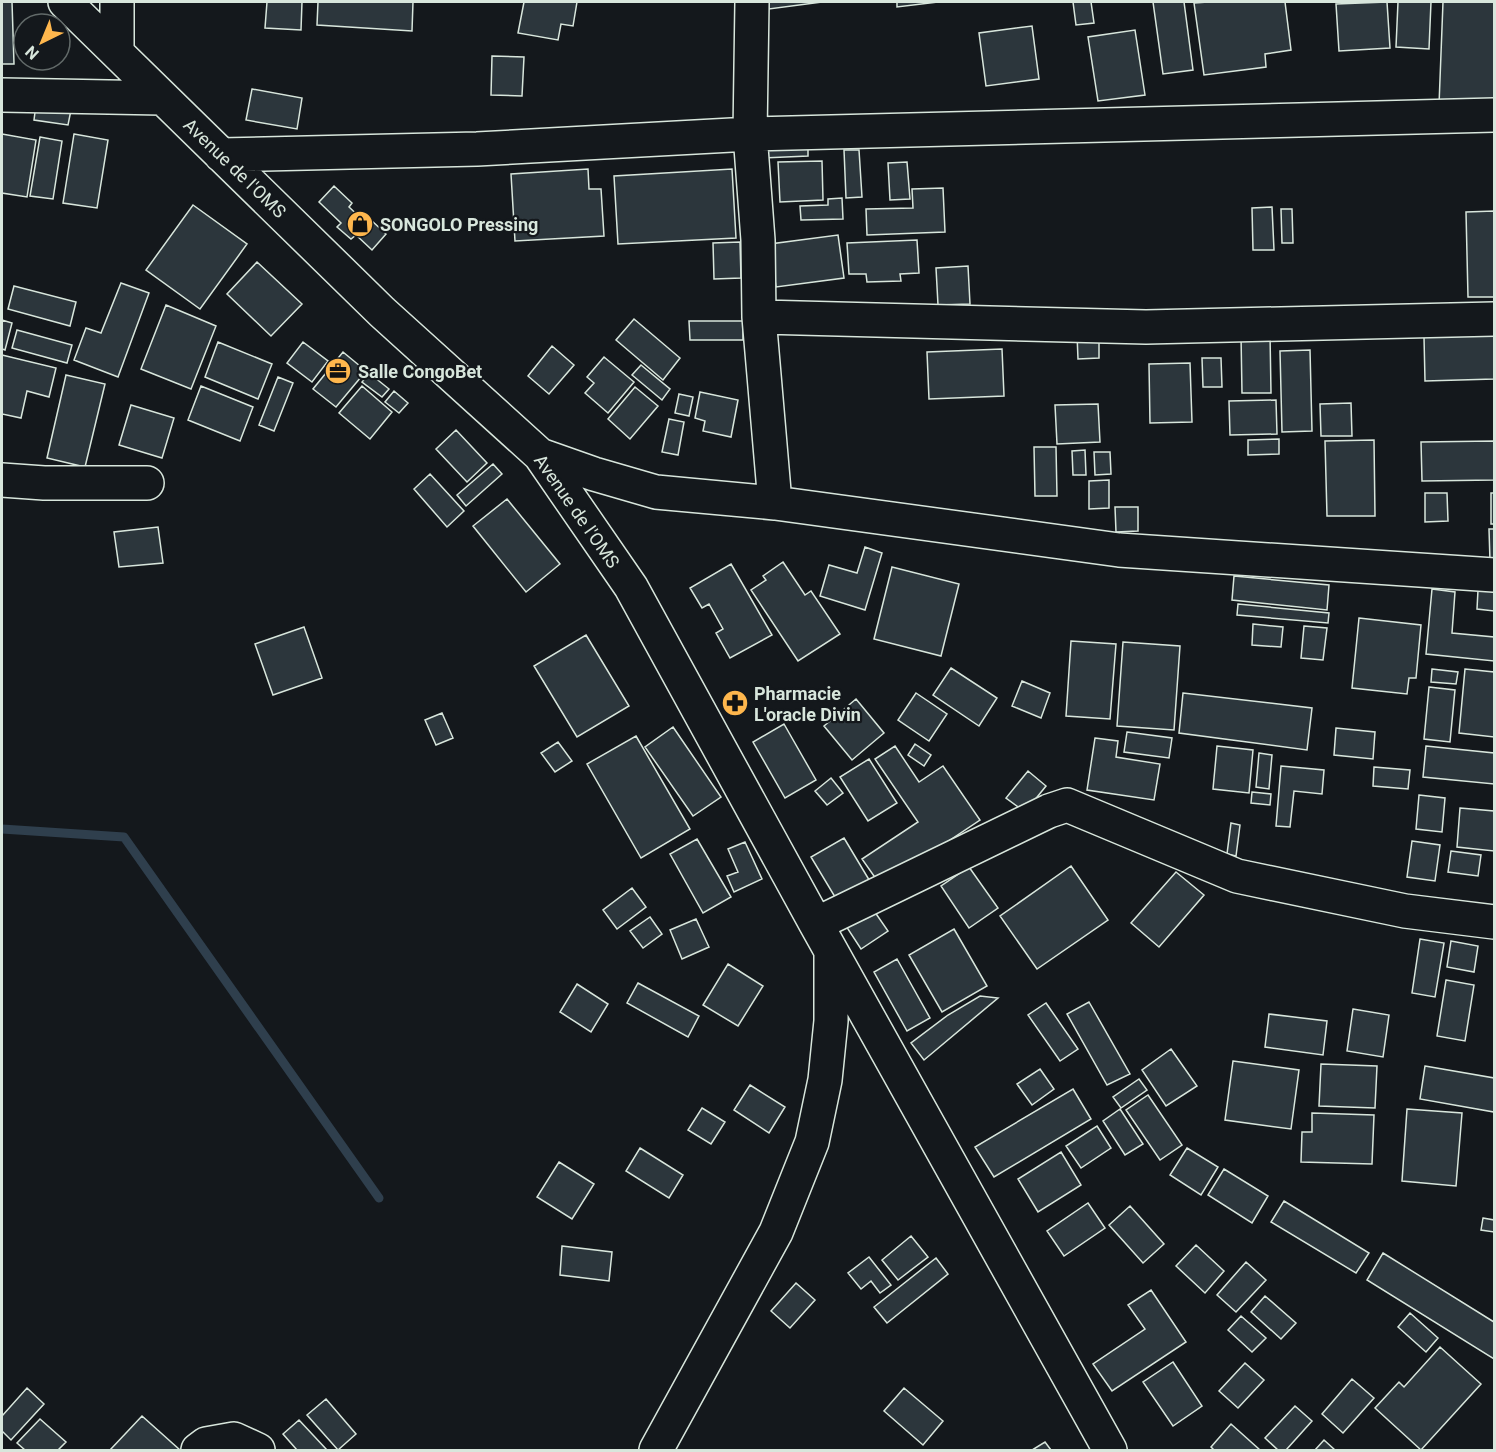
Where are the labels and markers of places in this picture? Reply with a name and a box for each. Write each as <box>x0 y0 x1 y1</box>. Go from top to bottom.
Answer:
shop icon: SONGOLO Pressing <box>345 209 375 239</box>
place label: SONGOLO Pressing <box>380 214 538 235</box>
office icon: Salle CongoBet <box>323 356 353 386</box>
place label: Salle CongoBet <box>358 361 482 382</box>
place label: Pharmacie L'oracle Divin <box>754 683 861 725</box>
pharmacy icon: Pharmacie L'oracle Divin <box>720 688 750 718</box>

